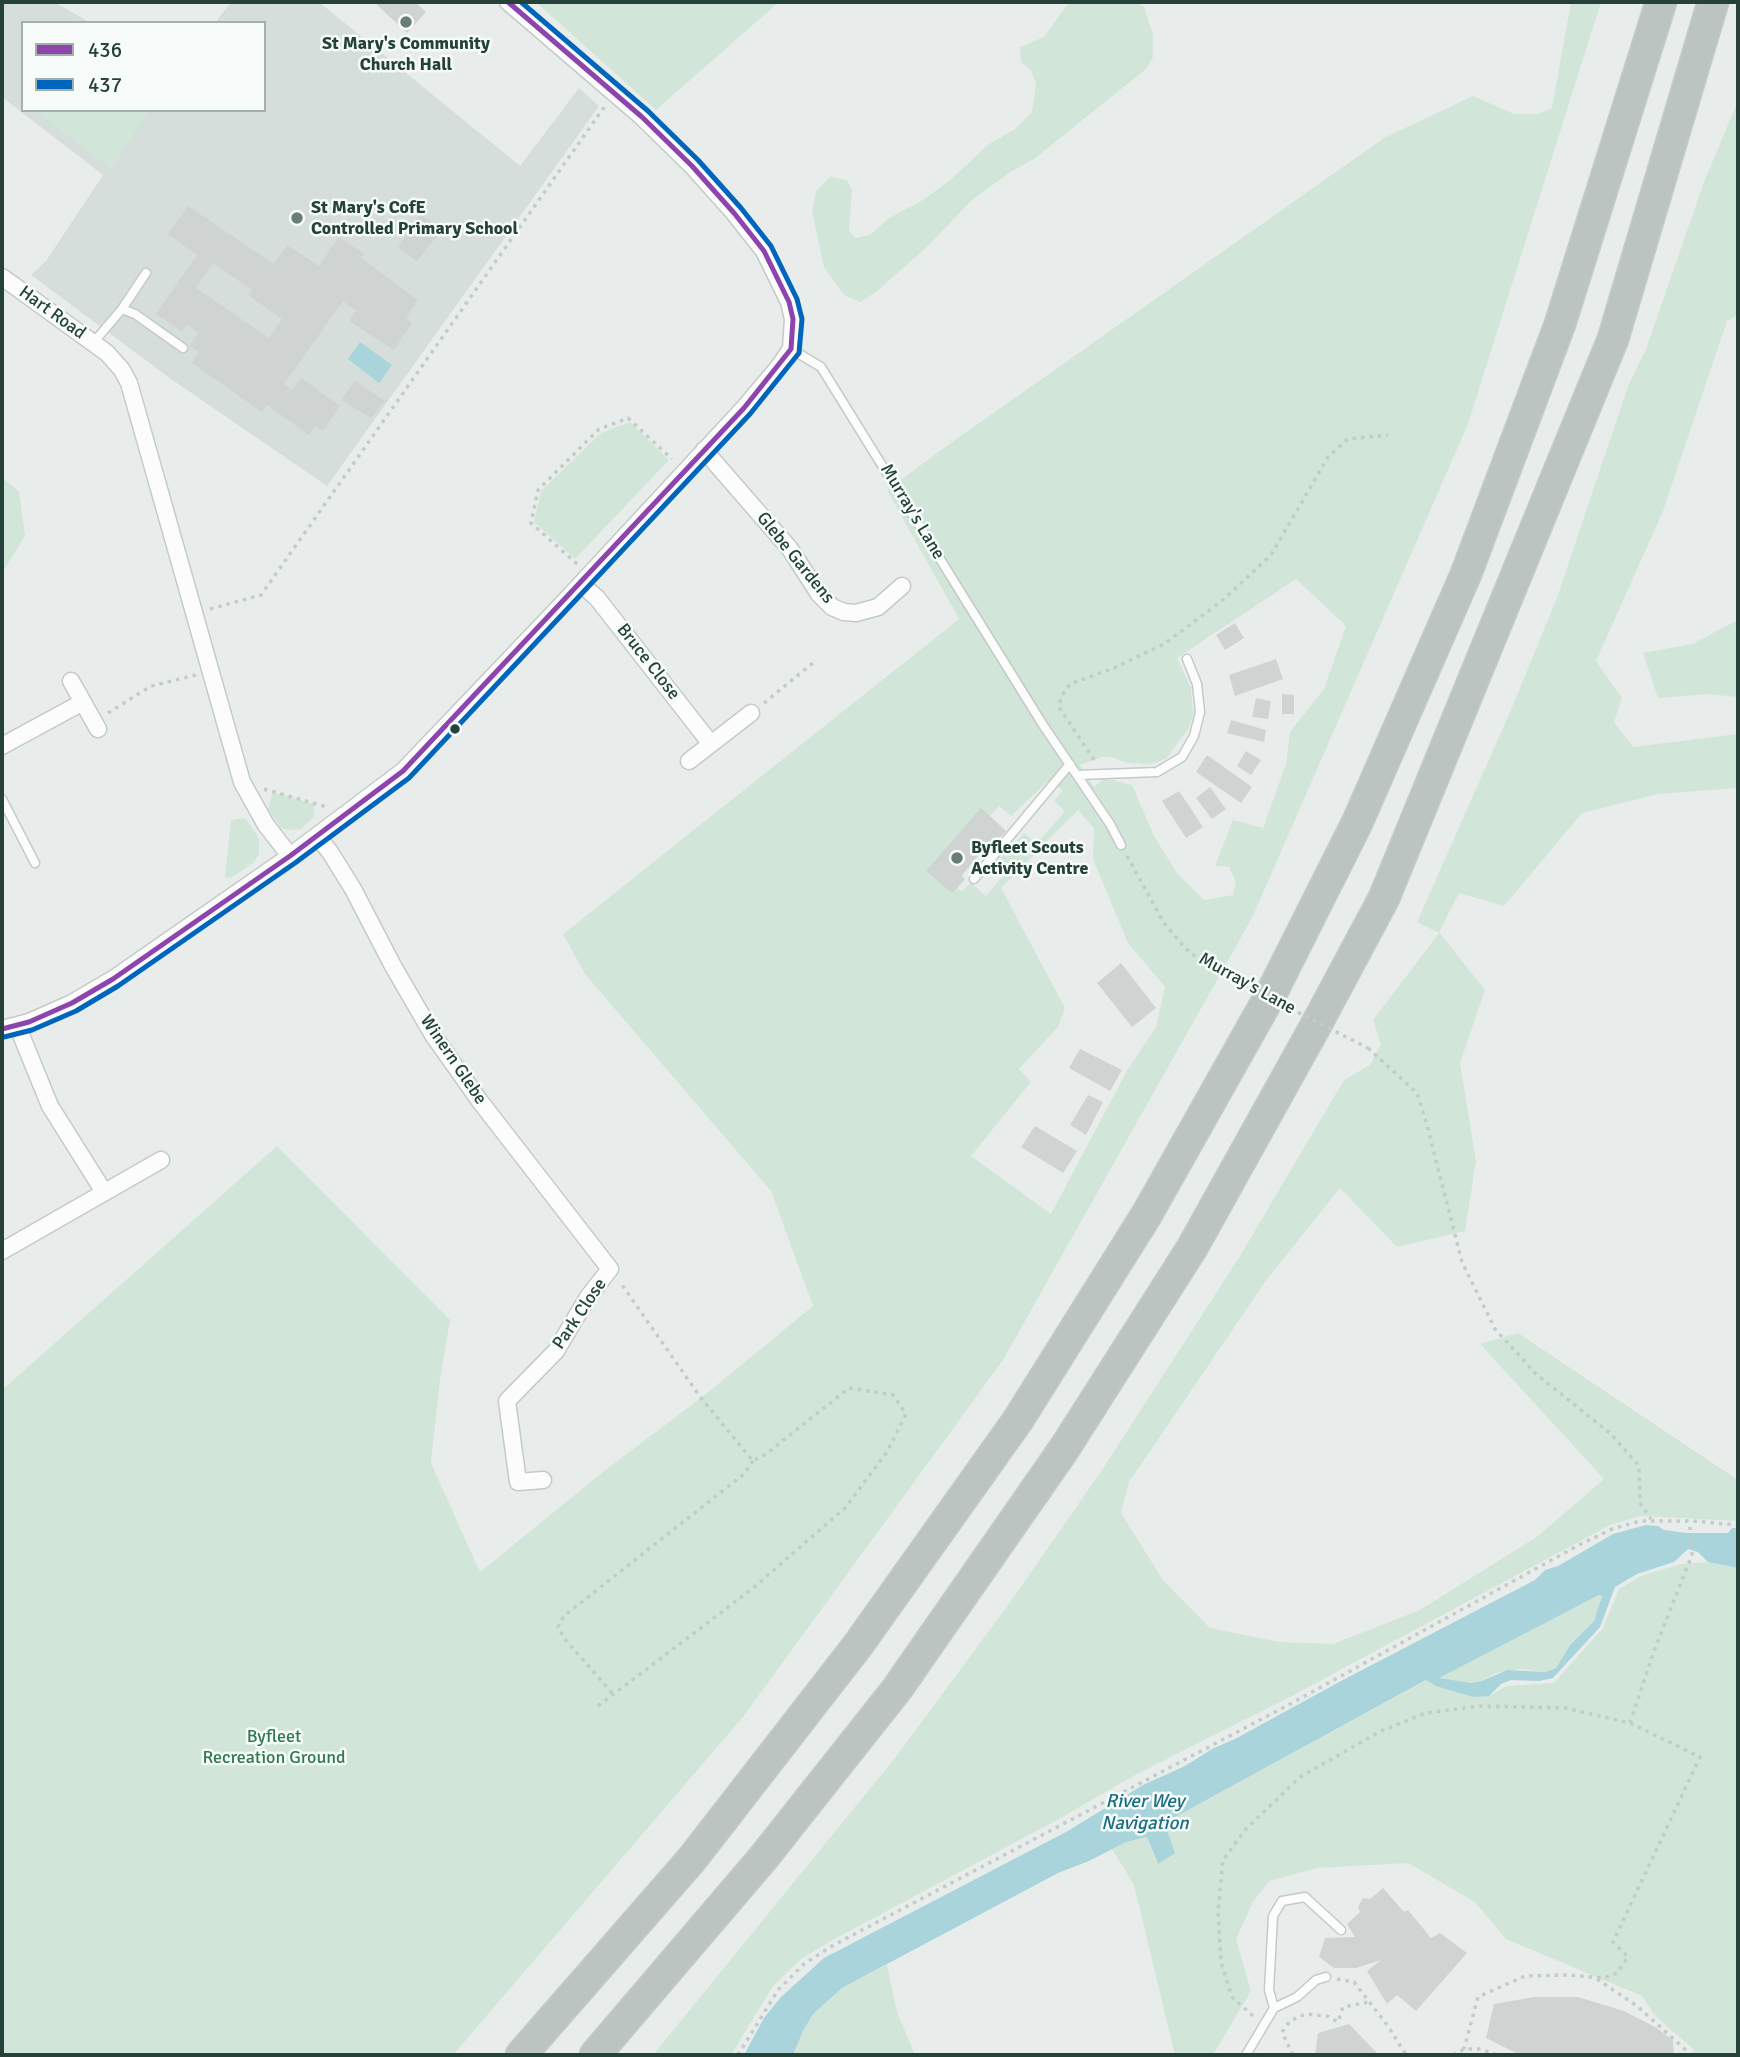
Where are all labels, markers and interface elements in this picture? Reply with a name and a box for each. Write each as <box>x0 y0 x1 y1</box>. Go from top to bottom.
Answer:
marker: St Mary's Community Church Hall <box>398 14 414 30</box>
legend <box>21 21 266 112</box>
place label: St Mary's Community Church Hall <box>322 33 490 76</box>
text: 436 <box>88 37 122 63</box>
text: 437 <box>88 72 122 98</box>
place label: St Mary's CofE Controlled Primary School <box>311 197 518 240</box>
marker: St Mary's CofE Controlled Primary School <box>289 210 305 226</box>
street label: Hart Road <box>14 282 90 344</box>
street label: Murray's Lane <box>875 460 949 564</box>
street label: Glebe Gardens <box>752 508 838 608</box>
street label: Bruce Close <box>612 620 684 704</box>
unlabelled marker <box>448 722 462 736</box>
place label: Byfleet Scouts Activity Centre <box>971 837 1088 880</box>
marker: Byfleet Scouts Activity Centre <box>949 850 965 866</box>
street label: Murray's Lane <box>1195 948 1299 1020</box>
street label: Winern Glebe <box>415 1011 491 1109</box>
street label: Park Close <box>548 1274 612 1354</box>
park label: Byfleet Recreation Ground <box>202 1726 346 1768</box>
water label: River Wey Navigation <box>1101 1791 1189 1835</box>

